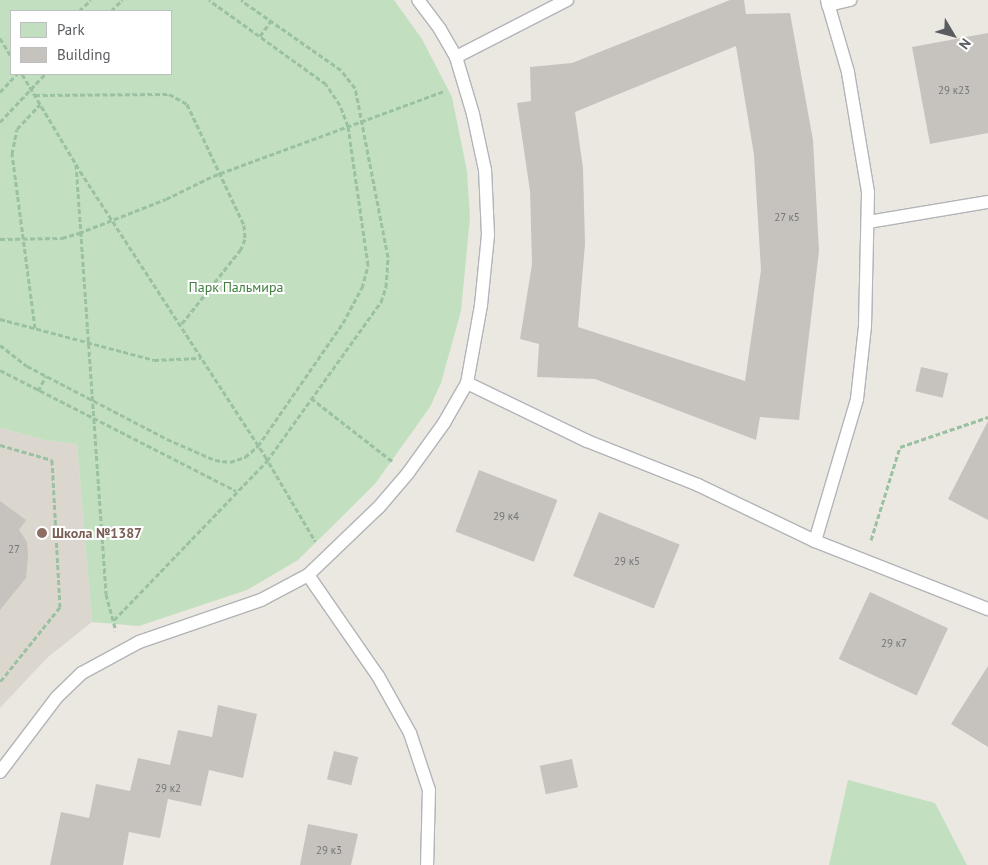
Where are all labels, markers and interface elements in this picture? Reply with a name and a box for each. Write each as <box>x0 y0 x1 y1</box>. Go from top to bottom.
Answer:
legend <box>10 10 172 75</box>
north arrow <box>928 10 978 60</box>
text: Park <box>57 20 85 39</box>
text: N <box>955 35 975 53</box>
text: Building <box>57 45 111 64</box>
house number: 29 к23 <box>938 83 970 97</box>
house number: 27 к5 <box>774 210 800 224</box>
park label: Парк Пальмира <box>188 279 284 295</box>
house number: 29 к4 <box>493 509 519 523</box>
place label: Школа №1387 <box>52 525 142 541</box>
marker: Школа №1387 <box>36 527 48 539</box>
house number: 27 <box>8 542 20 556</box>
house number: 29 к5 <box>614 554 640 568</box>
house number: 29 к7 <box>881 636 907 650</box>
house number: 29 к2 <box>155 781 181 795</box>
house number: 29 к3 <box>316 843 342 857</box>

